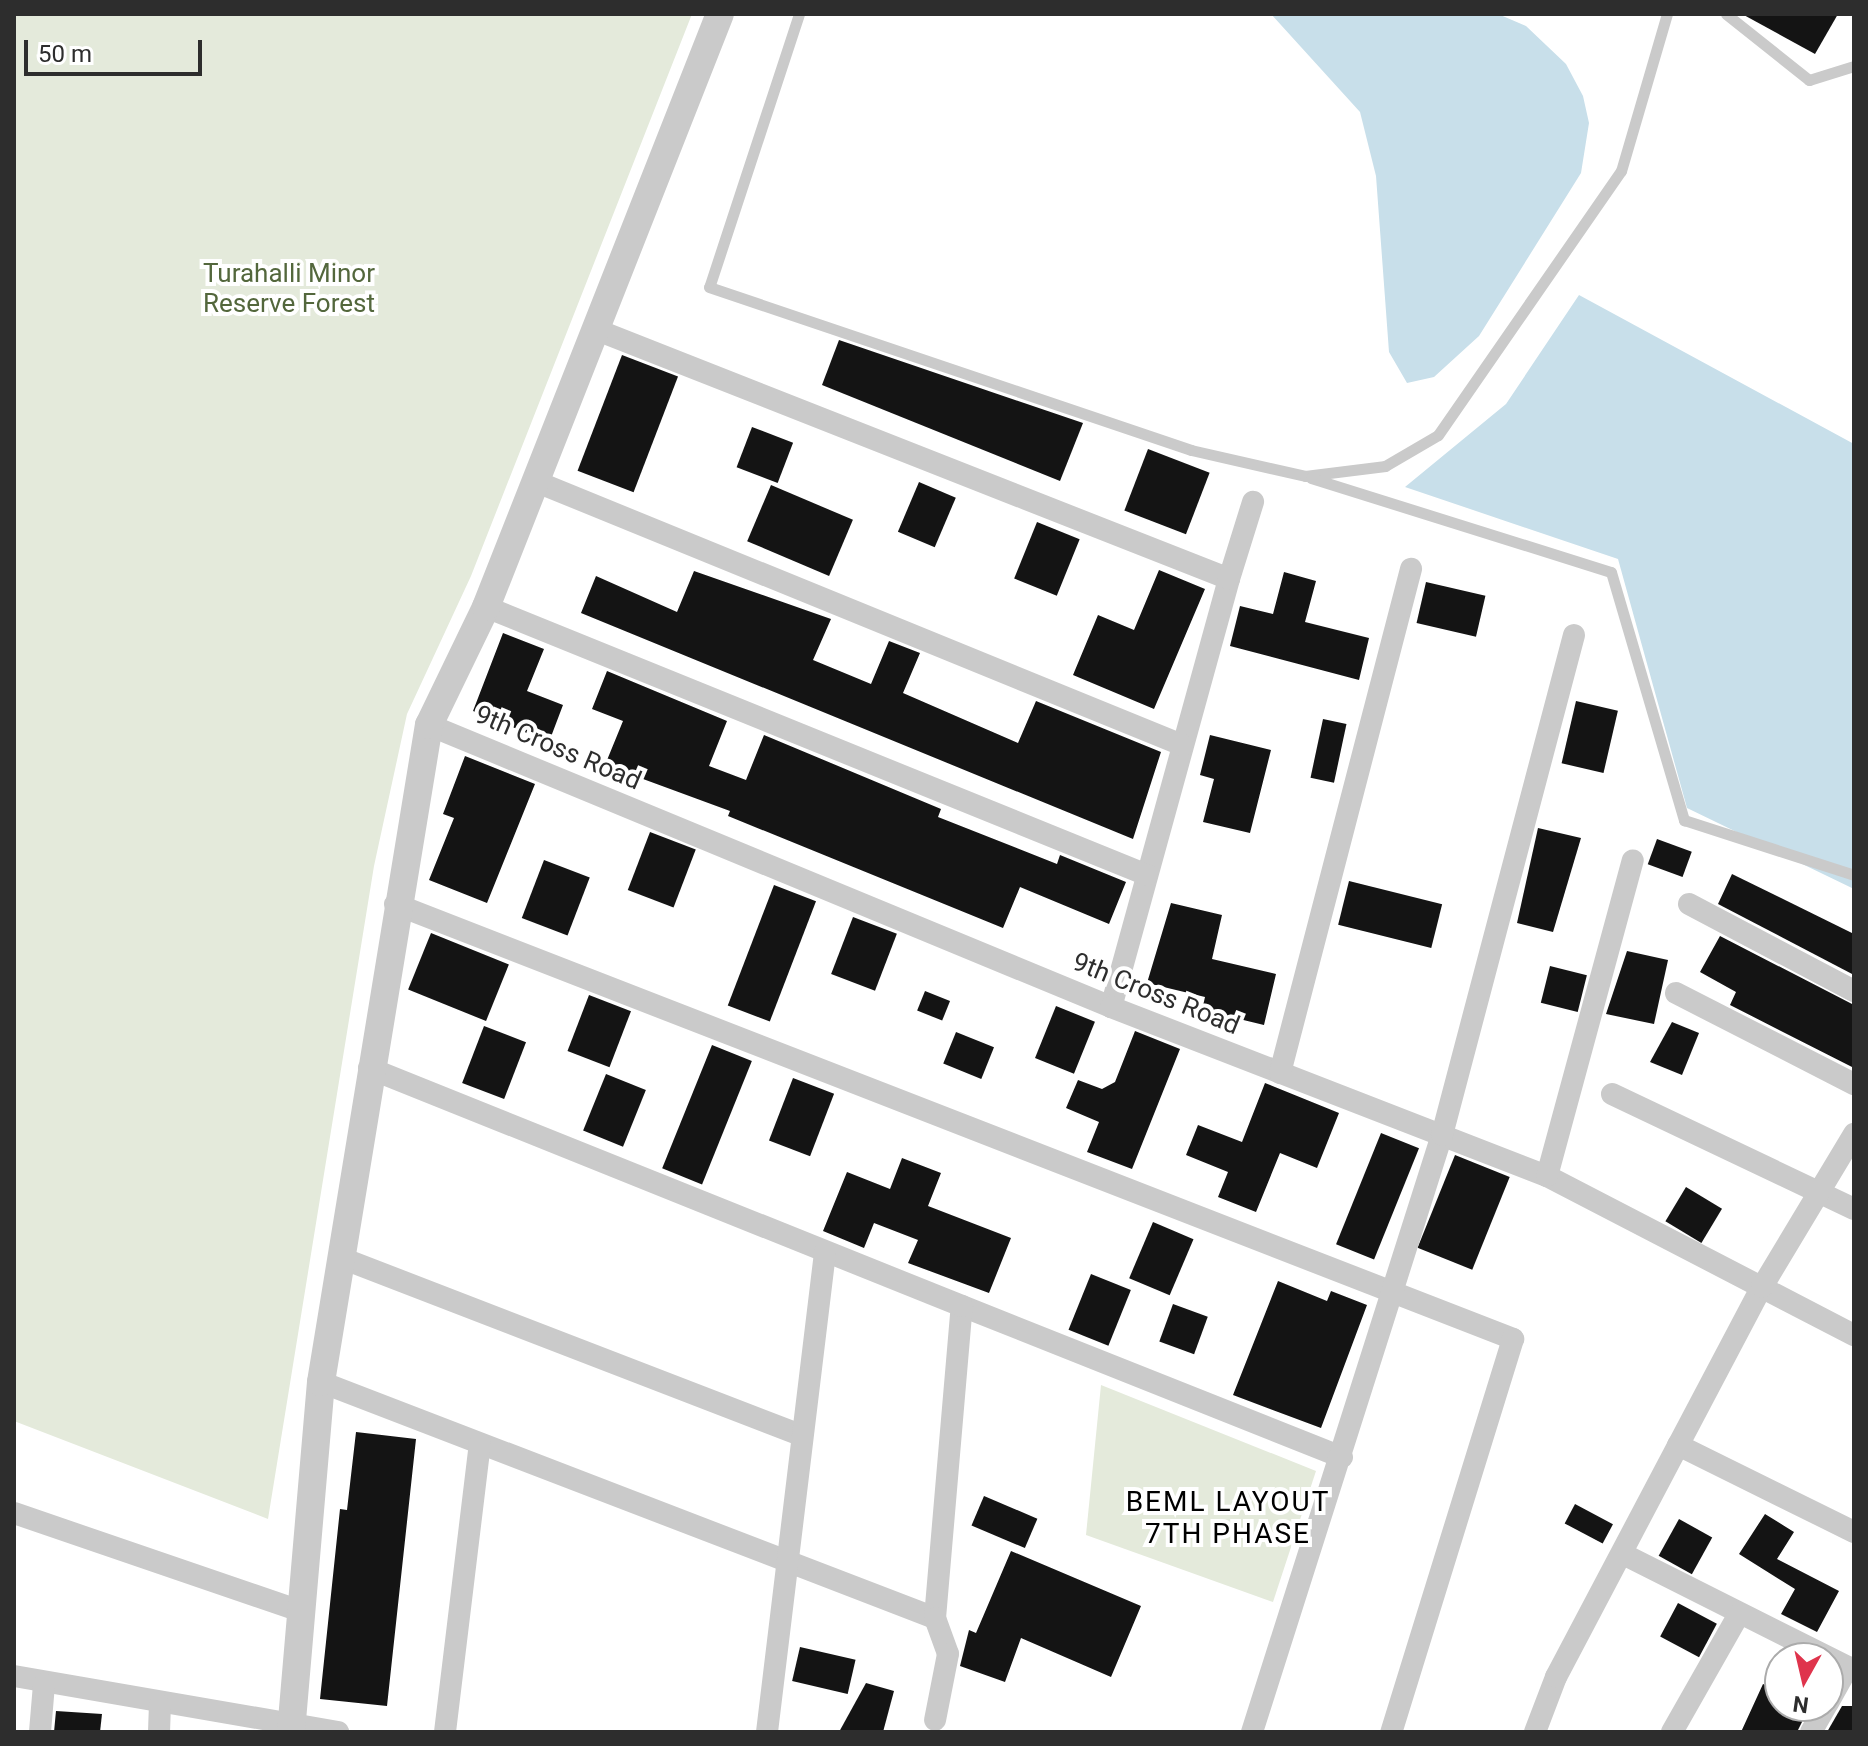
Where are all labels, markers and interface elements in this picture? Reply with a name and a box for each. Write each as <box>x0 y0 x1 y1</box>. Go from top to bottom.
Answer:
scale bar <box>28 24 206 74</box>
text: 50 m <box>38 40 92 68</box>
park label: Turahalli Minor Reserve Forest <box>203 258 375 320</box>
street label: 9th Cross Road <box>470 699 646 797</box>
street label: 9th Cross Road <box>1068 946 1244 1042</box>
district label: BEML LAYOUT 7TH PHASE <box>1126 1485 1330 1551</box>
north arrow <box>1764 1642 1844 1722</box>
text: N <box>1791 1691 1810 1718</box>

